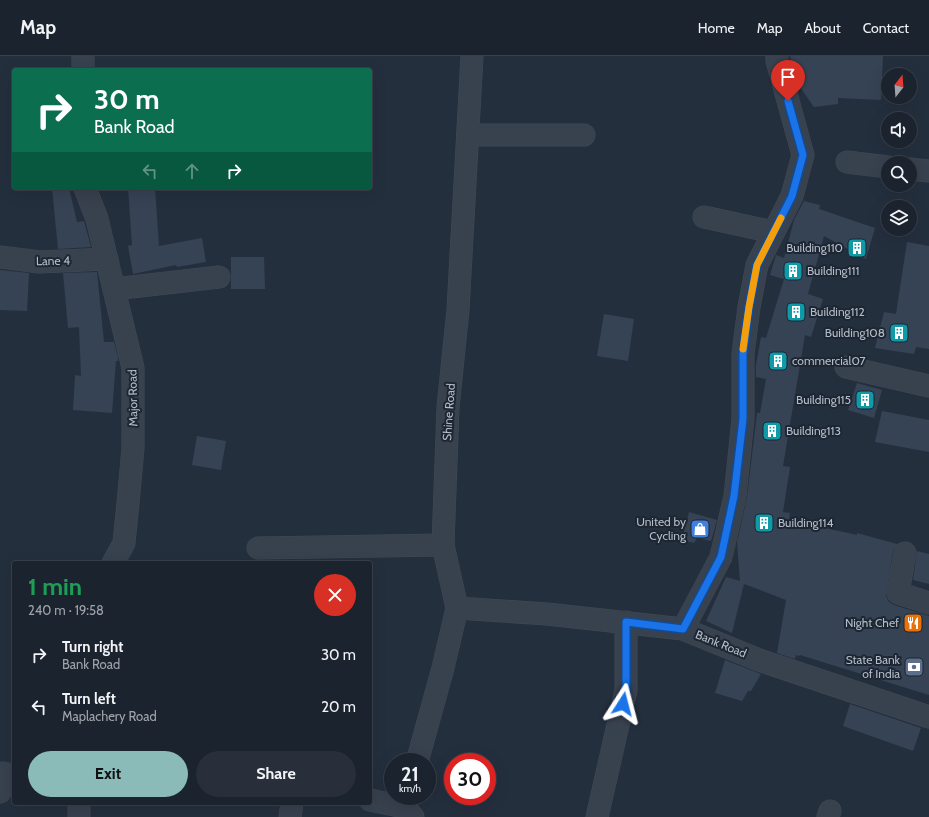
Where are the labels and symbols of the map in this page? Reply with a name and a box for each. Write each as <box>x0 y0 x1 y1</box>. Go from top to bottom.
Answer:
pin <box>771 60 805 101</box>
north arrow <box>881 68 917 104</box>
building icon: Building110 <box>846 237 868 259</box>
place label: Building110 <box>786 240 843 255</box>
street label: Lane 4 <box>36 253 70 268</box>
building icon: Building111 <box>782 260 804 282</box>
place label: Building111 <box>807 263 859 278</box>
building icon: Building112 <box>785 301 807 323</box>
place label: Building112 <box>810 304 865 319</box>
building icon: Building108 <box>888 322 910 344</box>
place label: Building108 <box>825 325 885 340</box>
building icon: commercial07 <box>767 350 789 372</box>
place label: commercial07 <box>792 353 866 368</box>
street label: Major Road <box>125 369 140 427</box>
street label: Shine Road <box>439 383 458 441</box>
building icon: Building115 <box>854 389 876 411</box>
place label: Building115 <box>796 392 851 407</box>
building icon: Building113 <box>761 420 783 442</box>
place label: Building113 <box>786 423 841 438</box>
building icon: Building114 <box>753 512 775 534</box>
place label: United by Cycling <box>636 514 687 543</box>
place label: Building114 <box>778 515 833 530</box>
shop icon: United by Cycling <box>689 518 711 540</box>
restaurant icon: Night Chef <box>902 612 924 634</box>
place label: Night Chef <box>845 615 899 630</box>
street label: Bank Road <box>693 627 749 661</box>
place label: State Bank of India <box>846 652 901 681</box>
bank icon: State Bank of India <box>903 656 925 678</box>
position arrow <box>602 683 644 725</box>
speed limit sign: 30 <box>444 753 496 805</box>

